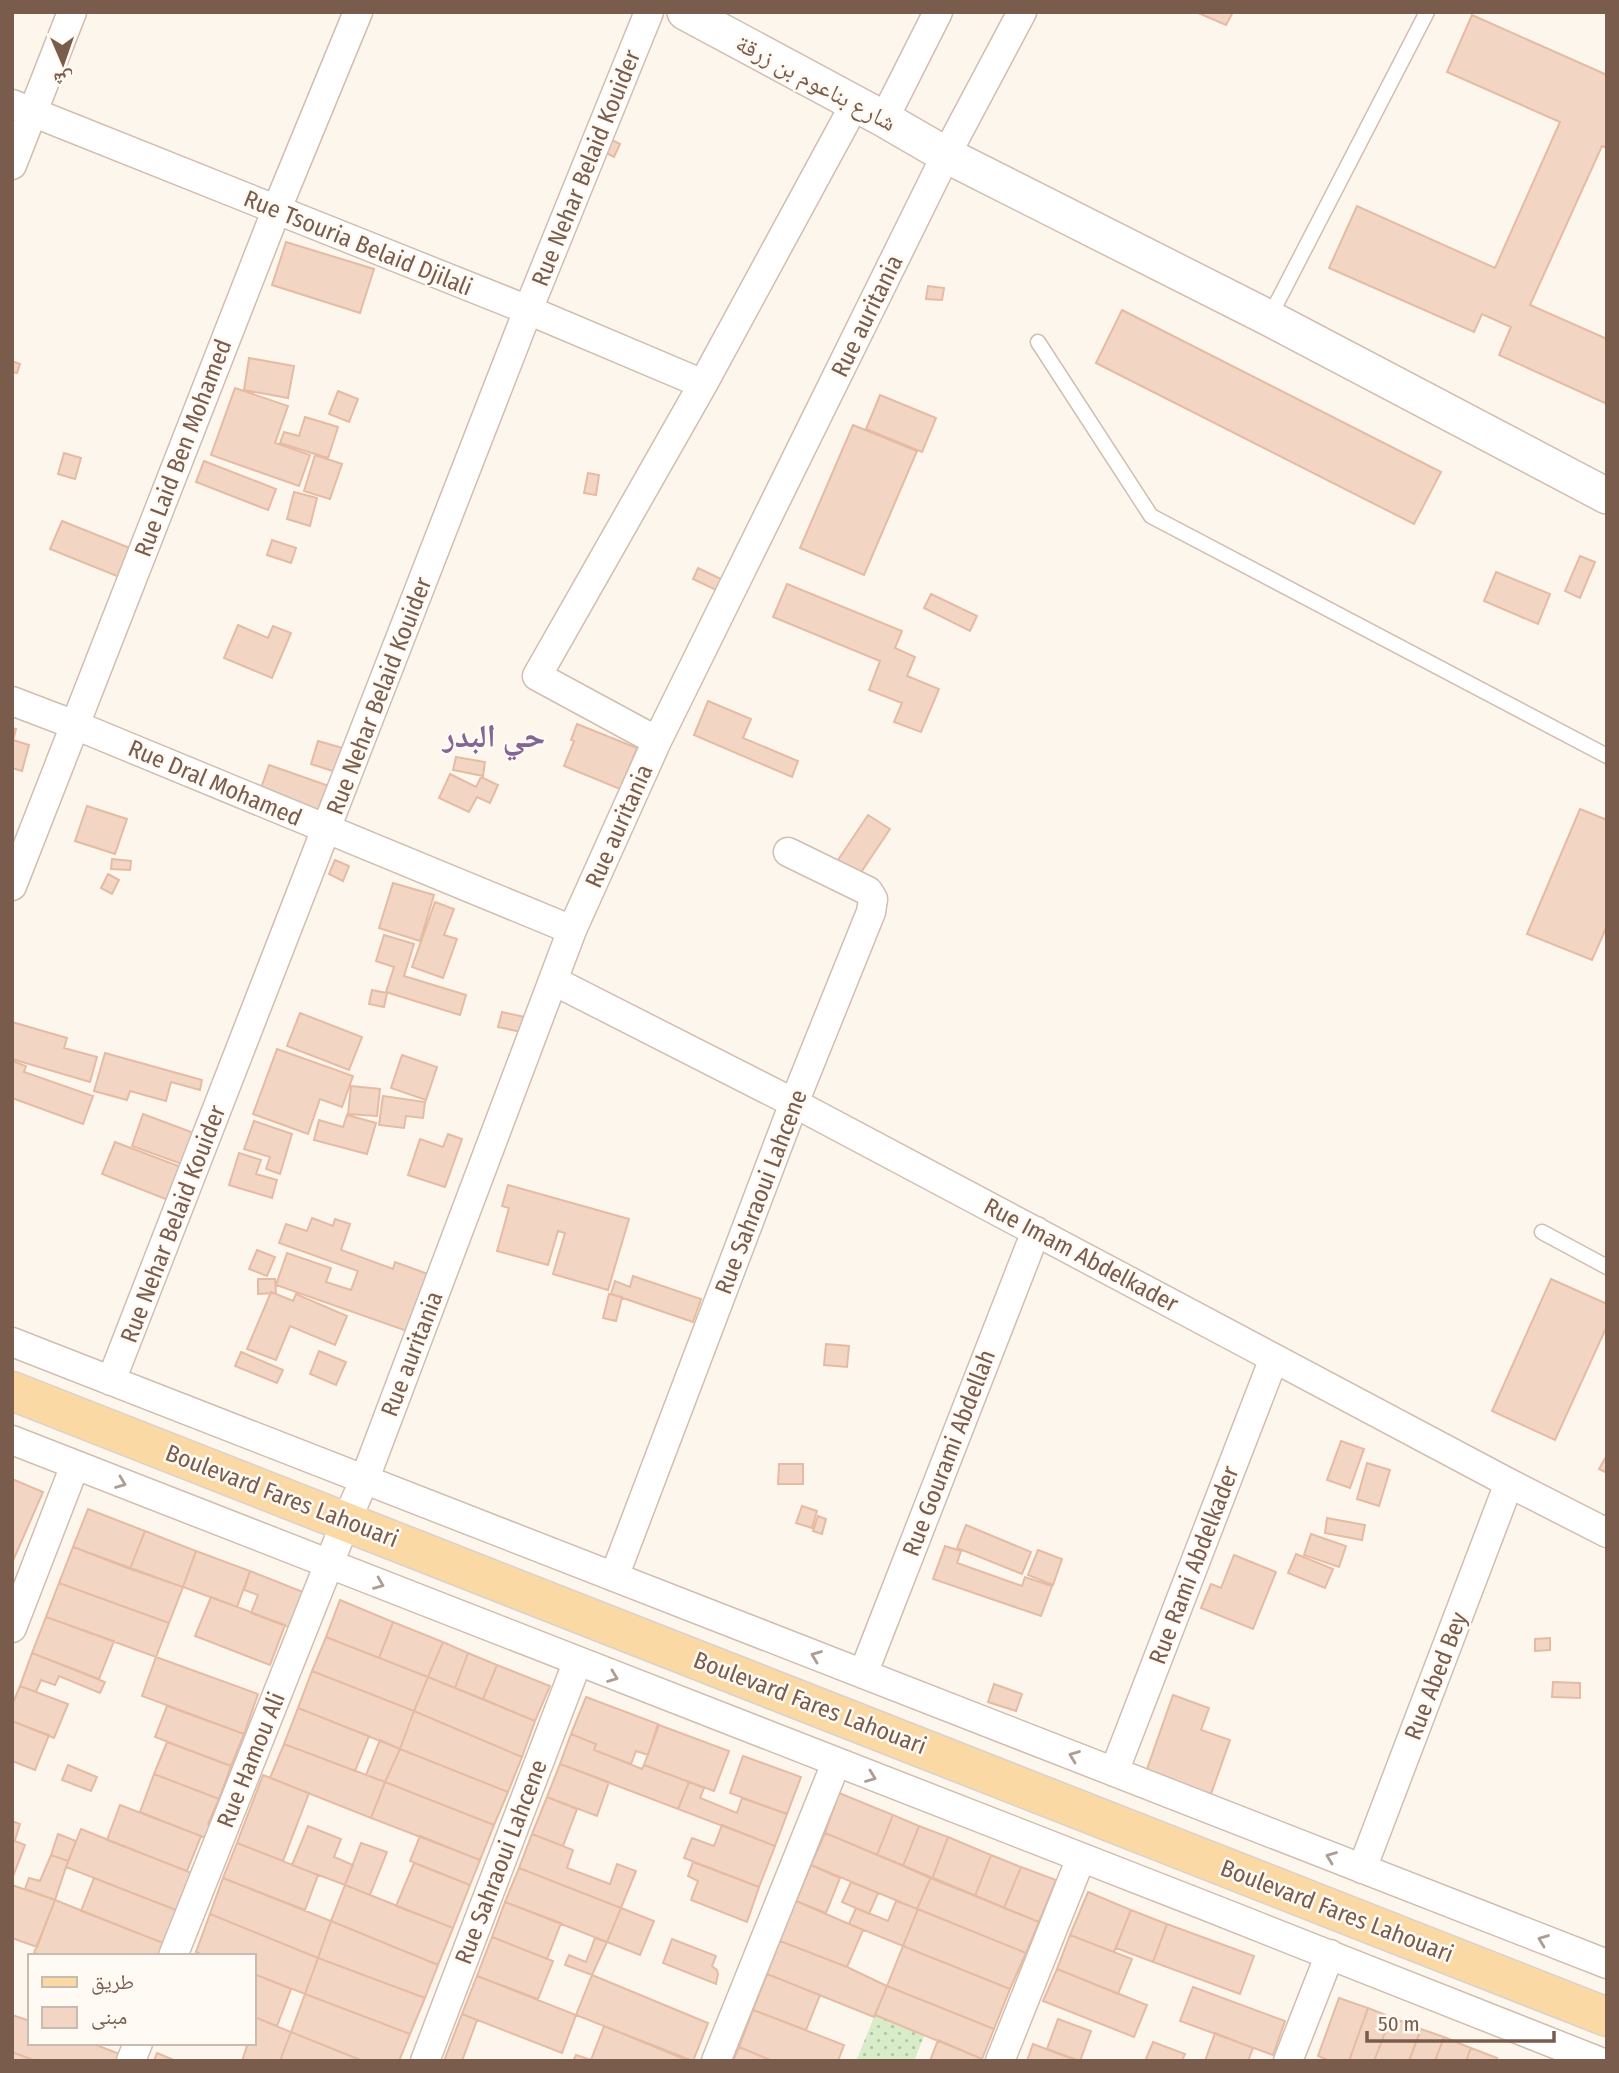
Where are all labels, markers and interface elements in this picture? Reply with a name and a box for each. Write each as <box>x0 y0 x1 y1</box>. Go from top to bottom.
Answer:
north arrow <box>28 28 98 98</box>
street label: شارع بناعوم بن زرقة <box>730 29 901 139</box>
street label: Rue Nehar Belaid Kouider <box>526 45 646 290</box>
text: ش <box>53 68 74 91</box>
street label: Rue Tsouria Belaid Djilali <box>240 184 476 302</box>
street label: Rue auritania <box>826 251 908 381</box>
street label: Rue Laid Ben Mohamed <box>129 335 237 561</box>
street label: Rue Nehar Belaid Kouider <box>321 573 437 819</box>
district label: حي البدر <box>441 717 545 761</box>
street label: Rue Dral Mohamed <box>124 734 306 832</box>
street label: Rue auritania <box>579 760 659 892</box>
street label: Rue Sahraoui Lahcene <box>709 1086 813 1298</box>
street label: Rue Nehar Belaid Kouider <box>115 1101 231 1347</box>
street label: Rue Imam Abdelkader <box>979 1192 1183 1318</box>
street label: Rue auritania <box>375 1287 449 1421</box>
street label: Rue Gourami Abdellah <box>897 1346 1001 1560</box>
street label: Boulevard Fares Lahouari <box>162 1439 402 1553</box>
street label: Rue Rami Abdelkader <box>1143 1461 1245 1668</box>
one-way arrow <box>115 1475 127 1489</box>
one-way arrow <box>372 1575 384 1589</box>
street label: Rue Abed Bey <box>1399 1608 1473 1744</box>
street label: Boulevard Fares Lahouari <box>690 1646 930 1760</box>
one-way arrow <box>811 1650 823 1664</box>
one-way arrow <box>606 1668 618 1682</box>
street label: Rue Hamou Ali <box>211 1688 291 1832</box>
one-way arrow <box>1068 1751 1080 1765</box>
street label: Rue Sahraoui Lahcene <box>449 1756 553 1968</box>
one-way arrow <box>864 1768 876 1782</box>
one-way arrow <box>1326 1851 1338 1865</box>
street label: Boulevard Fares Lahouari <box>1217 1854 1457 1968</box>
one-way arrow <box>1538 1934 1550 1948</box>
legend <box>28 1954 256 2045</box>
text: طريق <box>91 1969 134 1995</box>
scale bar <box>1367 2000 1554 2044</box>
text: مبنى <box>91 2004 127 2030</box>
text: 50 m <box>1378 2011 1420 2037</box>

